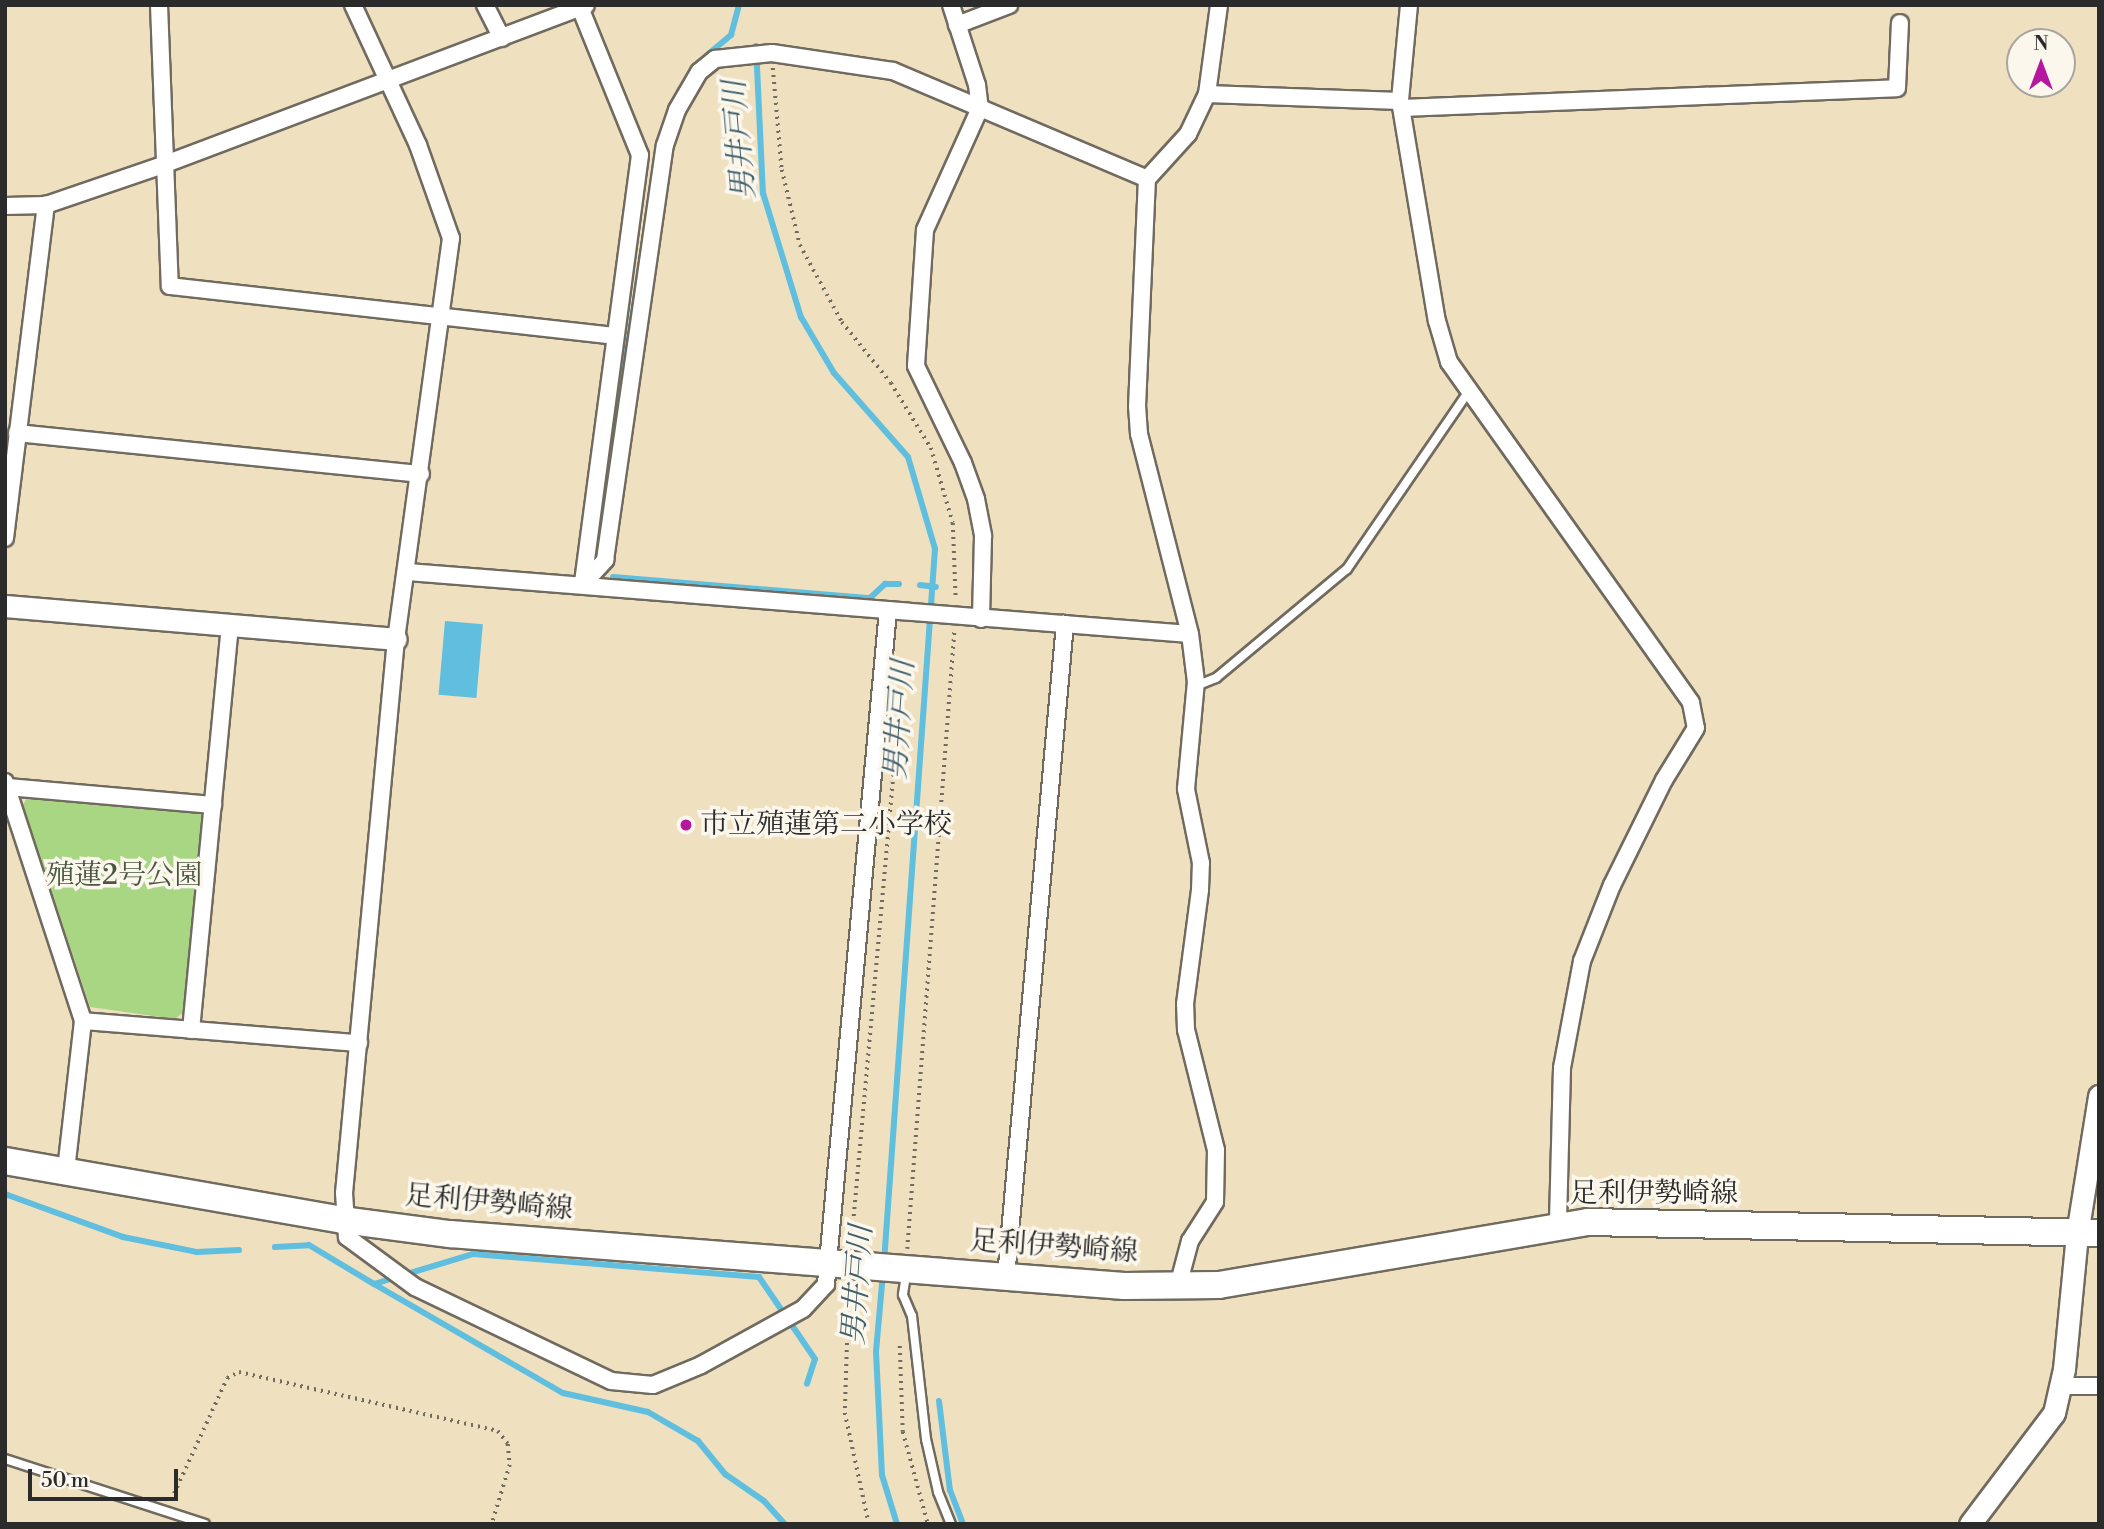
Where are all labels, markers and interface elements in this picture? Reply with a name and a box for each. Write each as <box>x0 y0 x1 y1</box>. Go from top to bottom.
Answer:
north arrow <box>2006 28 2076 98</box>
text: N <box>2033 32 2049 56</box>
water label: 男井戸川 <box>717 79 763 201</box>
water label: 男井戸川 <box>878 659 922 781</box>
place label: 市立殖蓮第二小学校 <box>700 808 952 842</box>
marker: 市立殖蓮第二小学校 <box>678 817 694 833</box>
park label: 殖蓮2号公園 <box>46 859 202 893</box>
street label: 足利伊勢崎線 <box>1570 1177 1738 1211</box>
street label: 足利伊勢崎線 <box>404 1179 574 1227</box>
water label: 男井戸川 <box>836 1224 880 1346</box>
street label: 足利伊勢崎線 <box>969 1224 1139 1270</box>
scale bar <box>32 1456 182 1500</box>
text: 50 m <box>41 1468 89 1494</box>

